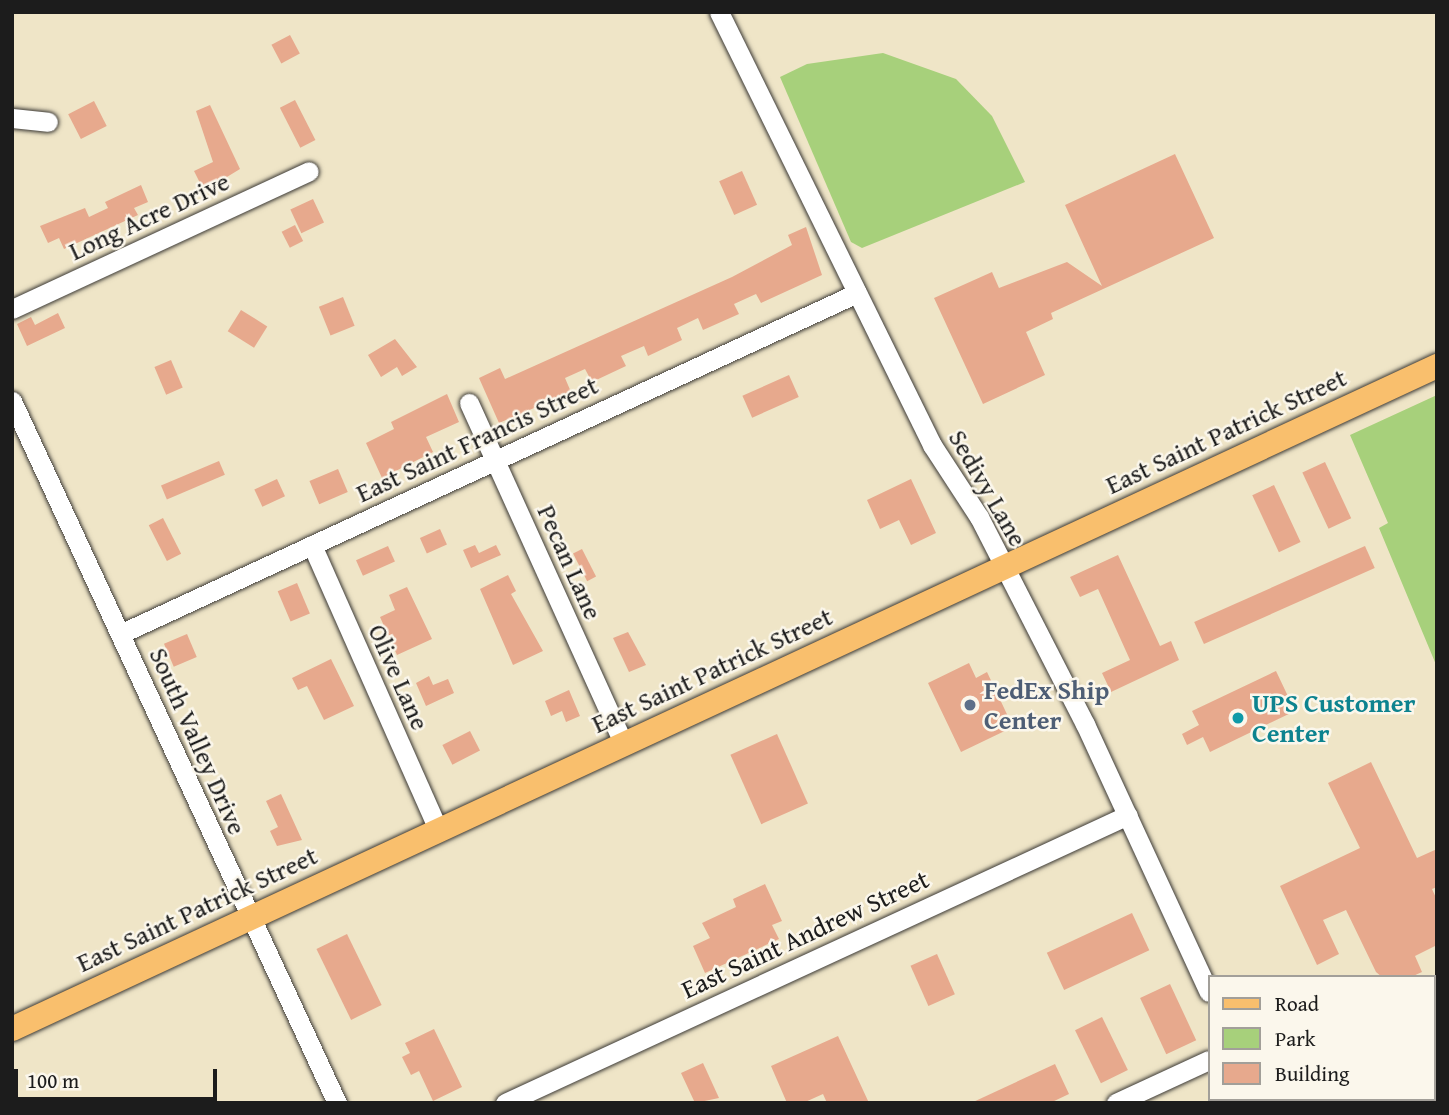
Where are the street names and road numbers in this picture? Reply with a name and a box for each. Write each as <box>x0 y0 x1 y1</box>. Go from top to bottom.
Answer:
street label: Long Acre Drive <box>64 165 234 267</box>
street label: East Saint Patrick Street <box>1101 362 1351 500</box>
street label: East Saint Francis Street <box>351 369 603 509</box>
street label: Sedivy Lane <box>942 424 1034 552</box>
street label: Pecan Lane <box>531 500 609 624</box>
street label: East Saint Patrick Street <box>587 601 837 739</box>
street label: Olive Lane <box>362 619 436 735</box>
street label: South Valley Drive <box>143 643 253 839</box>
street label: East Saint Patrick Street <box>72 840 322 978</box>
street label: East Saint Andrew Street <box>676 863 934 1005</box>

